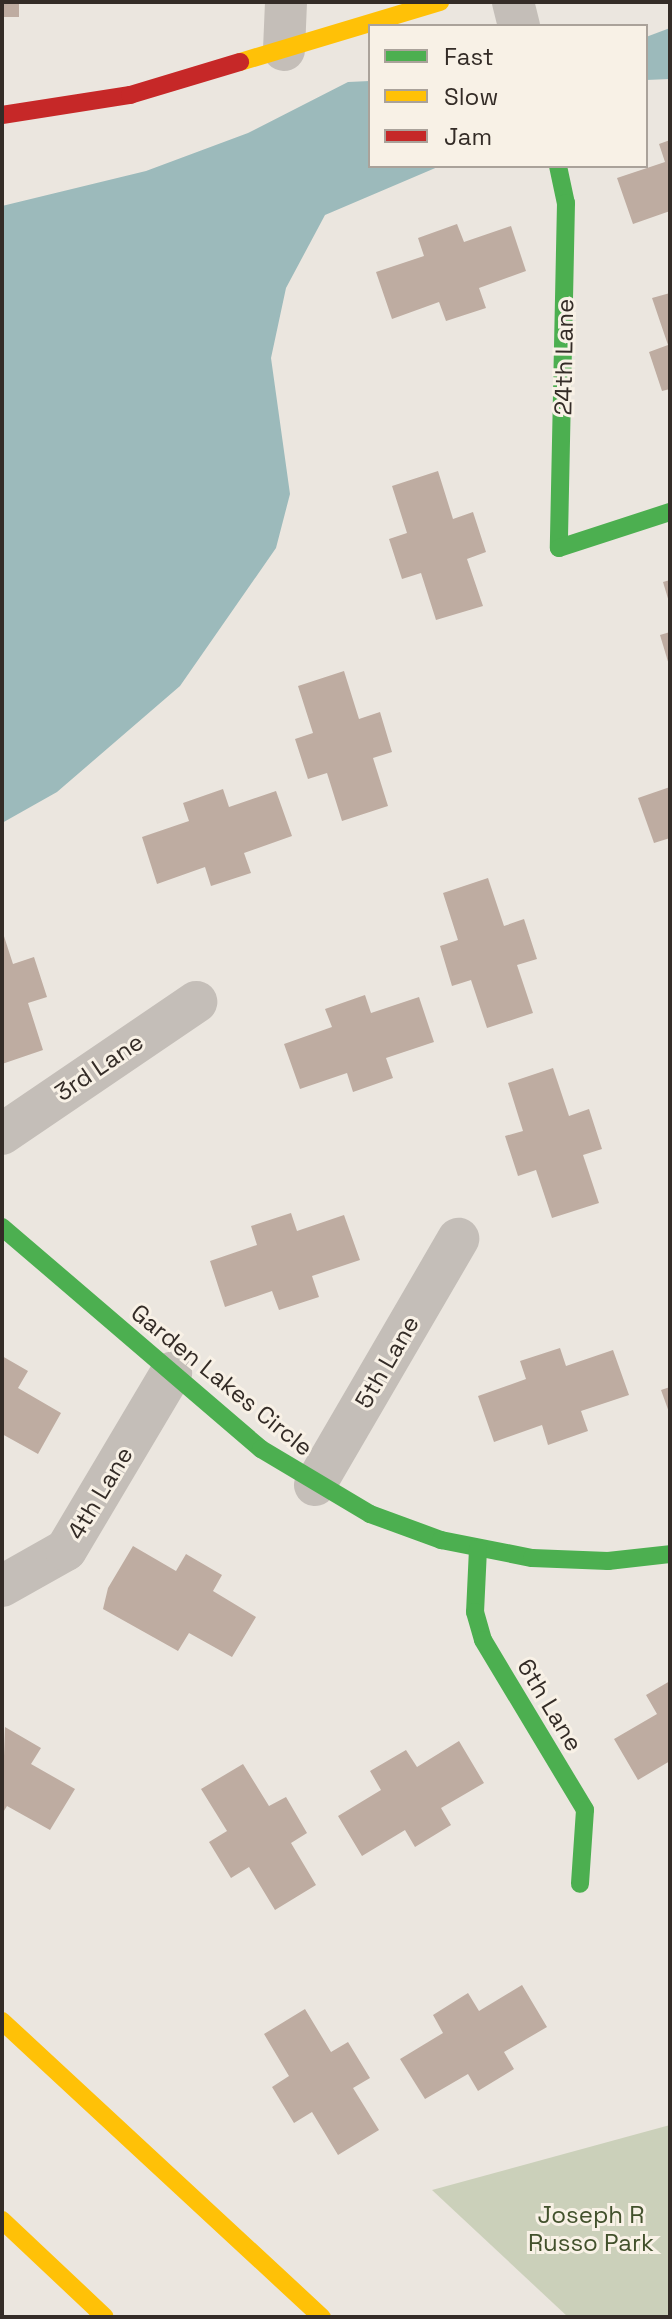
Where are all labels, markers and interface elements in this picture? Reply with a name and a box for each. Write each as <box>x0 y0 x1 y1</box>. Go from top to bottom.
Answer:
legend <box>368 24 648 168</box>
text: Fast <box>444 41 494 72</box>
text: Slow <box>444 81 498 112</box>
text: Jam <box>444 121 492 152</box>
street label: 24th Lane <box>549 299 579 415</box>
street label: 3rd Lane <box>49 1027 149 1107</box>
street label: Garden Lakes Circle <box>125 1298 319 1462</box>
street label: 5th Lane <box>349 1311 425 1413</box>
street label: 4th Lane <box>61 1442 139 1544</box>
street label: 6th Lane <box>511 1654 589 1756</box>
park label: Joseph R Russo Park <box>528 2201 654 2257</box>

